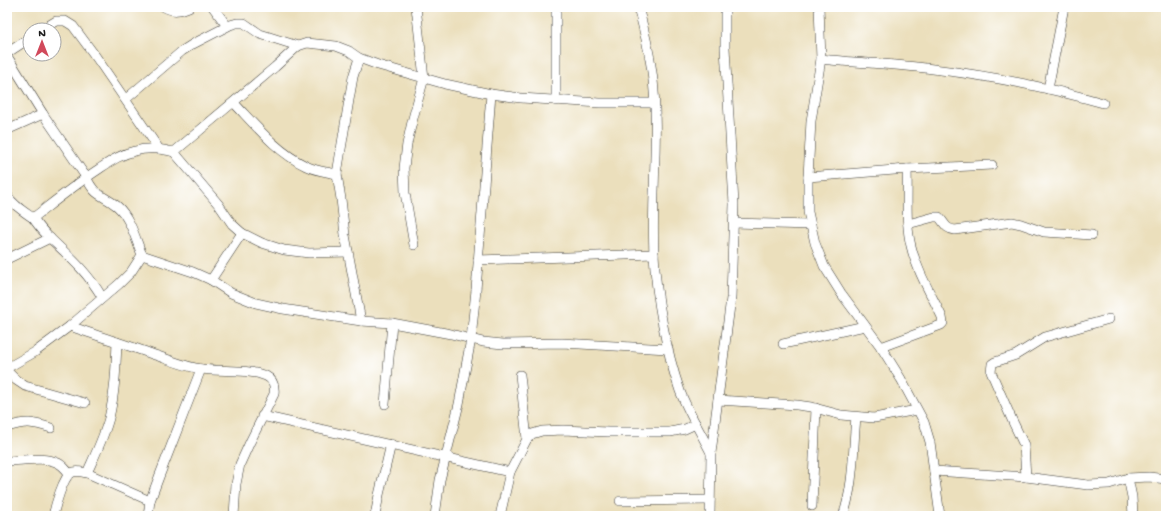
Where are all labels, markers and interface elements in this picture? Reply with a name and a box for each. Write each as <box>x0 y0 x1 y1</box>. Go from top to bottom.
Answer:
north arrow <box>22 22 62 62</box>
text: N <box>38 28 46 40</box>

